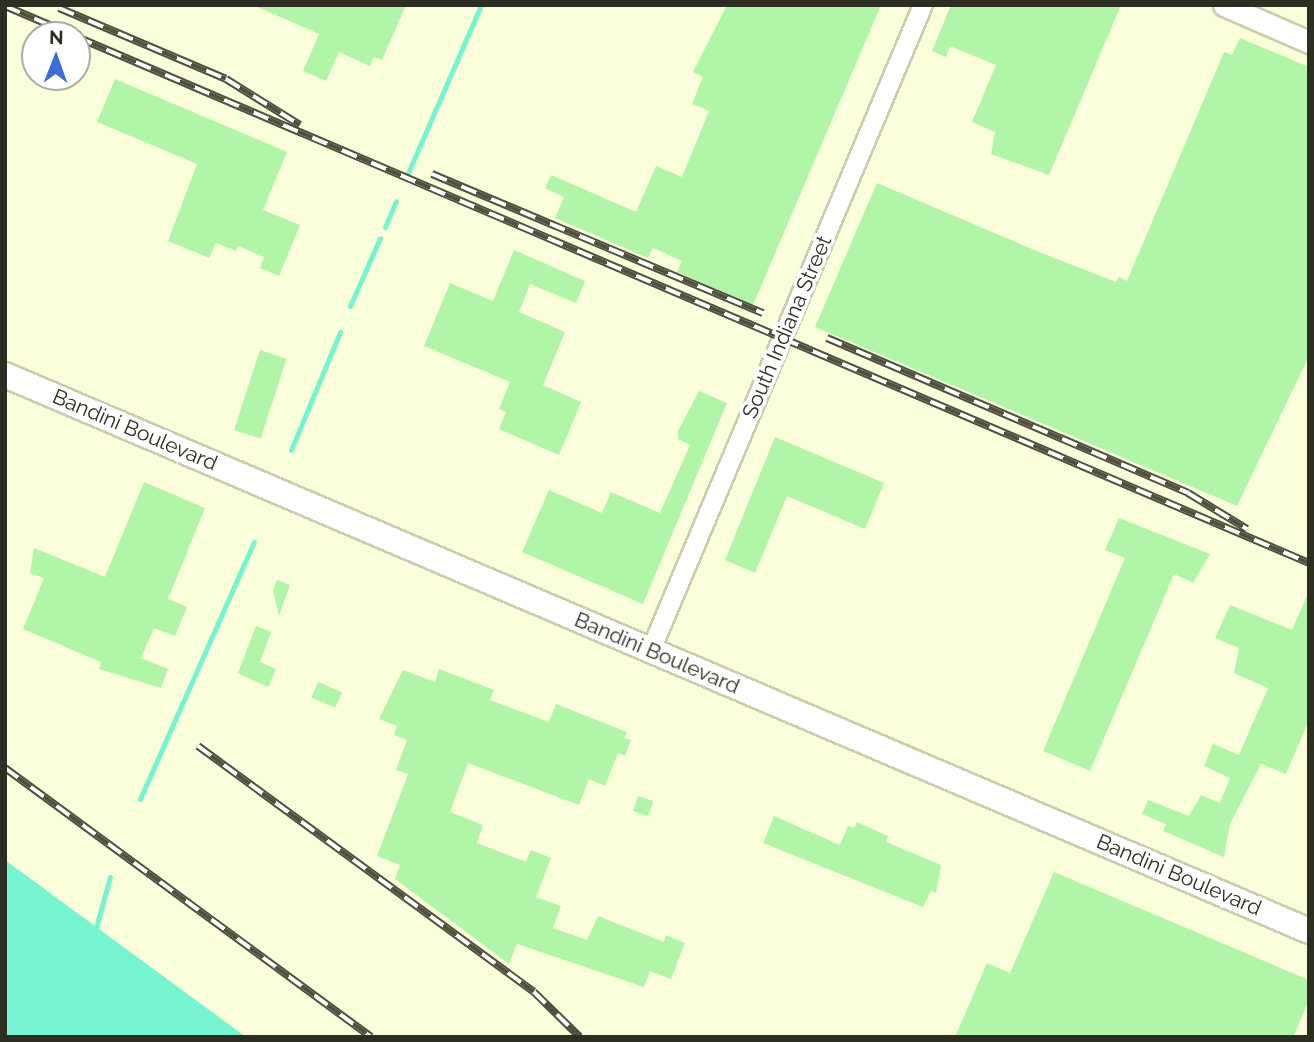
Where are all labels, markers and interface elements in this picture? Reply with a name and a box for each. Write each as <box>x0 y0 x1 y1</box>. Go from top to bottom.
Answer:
north arrow <box>21 21 91 91</box>
text: N <box>49 26 64 48</box>
street label: South Indiana Street <box>737 232 837 422</box>
street label: Bandini Boulevard <box>49 384 221 476</box>
street label: Bandini Boulevard <box>571 607 743 699</box>
street label: Bandini Boulevard <box>1093 829 1265 921</box>

